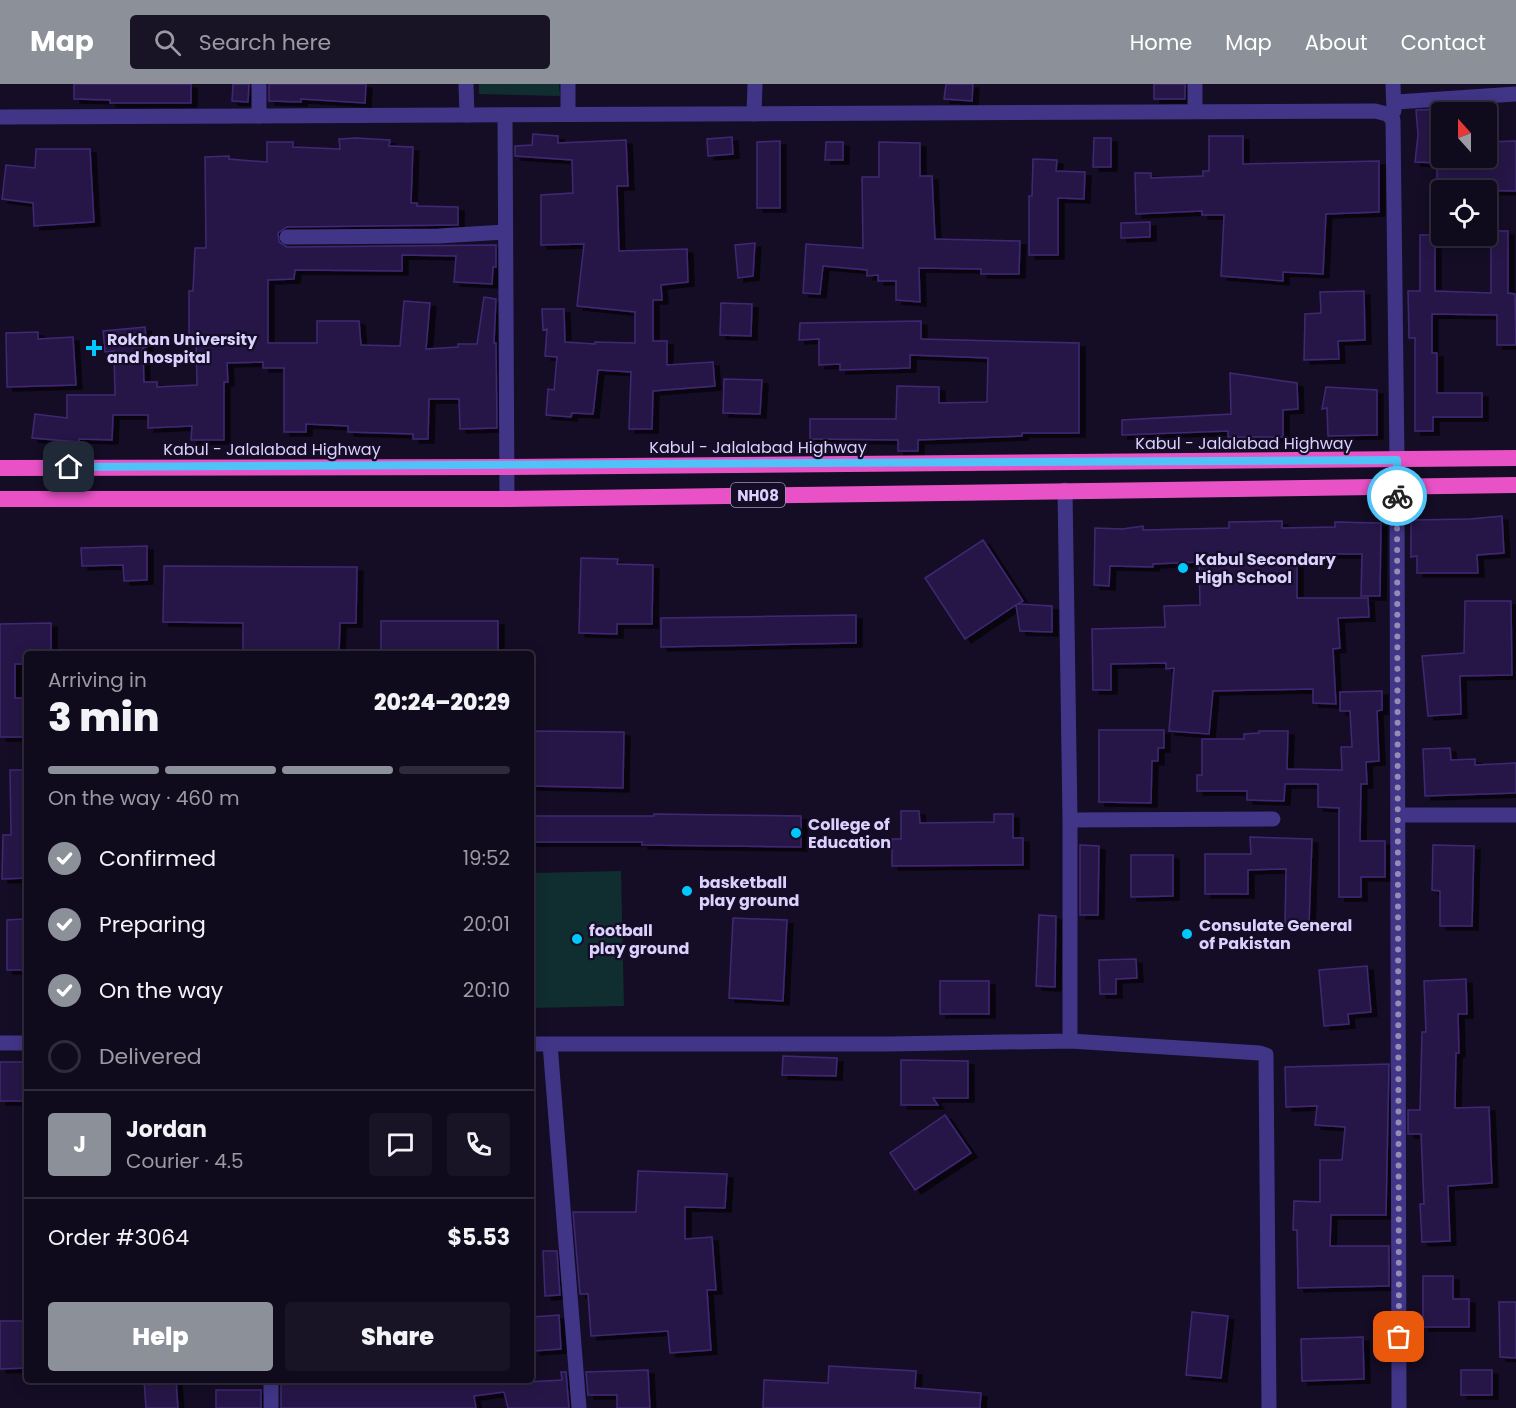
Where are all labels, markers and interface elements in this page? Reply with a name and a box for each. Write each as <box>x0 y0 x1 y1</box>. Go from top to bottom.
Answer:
search box <box>130 15 550 69</box>
text: Map <box>30 22 94 61</box>
icon: search <box>151 26 184 59</box>
text: Search here <box>199 27 331 58</box>
text: Home <box>1130 28 1192 57</box>
text: Map <box>1225 28 1272 57</box>
text: About <box>1305 28 1368 57</box>
text: Contact <box>1401 28 1486 57</box>
north arrow <box>1431 102 1497 168</box>
map controls <box>1431 102 1497 246</box>
button: locate <box>1431 180 1497 246</box>
place label: Rokhan University and hospital <box>107 328 258 369</box>
marker: Rokhan University and hospital <box>85 339 103 357</box>
street label: Kabul - Jalalabad Highway <box>1135 432 1353 455</box>
street label: Kabul - Jalalabad Highway <box>649 436 867 459</box>
street label: Kabul - Jalalabad Highway <box>163 438 381 461</box>
pin <box>43 441 94 492</box>
icon: home <box>52 450 85 483</box>
courier <box>1367 466 1427 526</box>
icon: bike <box>1381 480 1414 513</box>
road number: NH08 <box>731 483 785 507</box>
place label: Kabul Secondary High School <box>1195 548 1337 589</box>
marker: Kabul Secondary High School <box>1176 561 1190 575</box>
text: Arriving in <box>48 666 147 694</box>
text: 20:24–20:29 <box>374 687 510 718</box>
text: 3 min <box>48 690 160 745</box>
text: On the way · 460 m <box>48 784 240 812</box>
place label: College of Education <box>808 813 891 854</box>
marker: College of Education <box>789 826 803 840</box>
icon: check <box>48 842 81 875</box>
text: Confirmed <box>99 843 216 874</box>
text: 19:52 <box>463 844 510 872</box>
place label: basketball play ground <box>699 871 799 912</box>
marker: basketball play ground <box>680 884 694 898</box>
icon: check <box>48 908 81 941</box>
text: Preparing <box>99 909 206 940</box>
text: 20:01 <box>463 910 510 938</box>
place label: Consulate General of Pakistan <box>1199 914 1352 955</box>
place label: football play ground <box>589 919 689 960</box>
marker: Consulate General of Pakistan <box>1180 927 1194 941</box>
marker: football play ground <box>570 932 584 946</box>
icon: check <box>48 974 81 1007</box>
text: On the way <box>99 975 223 1006</box>
text: 20:10 <box>463 976 510 1004</box>
text: Delivered <box>99 1041 202 1072</box>
button: chat <box>369 1113 432 1176</box>
button: phone <box>447 1113 510 1176</box>
text: Jordan <box>126 1114 207 1145</box>
text: J <box>73 1129 86 1160</box>
text: Courier · 4.5 <box>126 1147 244 1175</box>
text: Order #3064 <box>48 1222 189 1253</box>
text: $5.53 <box>447 1222 510 1253</box>
button: Help <box>48 1302 273 1371</box>
button: Share <box>285 1302 510 1371</box>
pin <box>1373 1311 1424 1362</box>
icon: bag <box>1382 1320 1415 1353</box>

